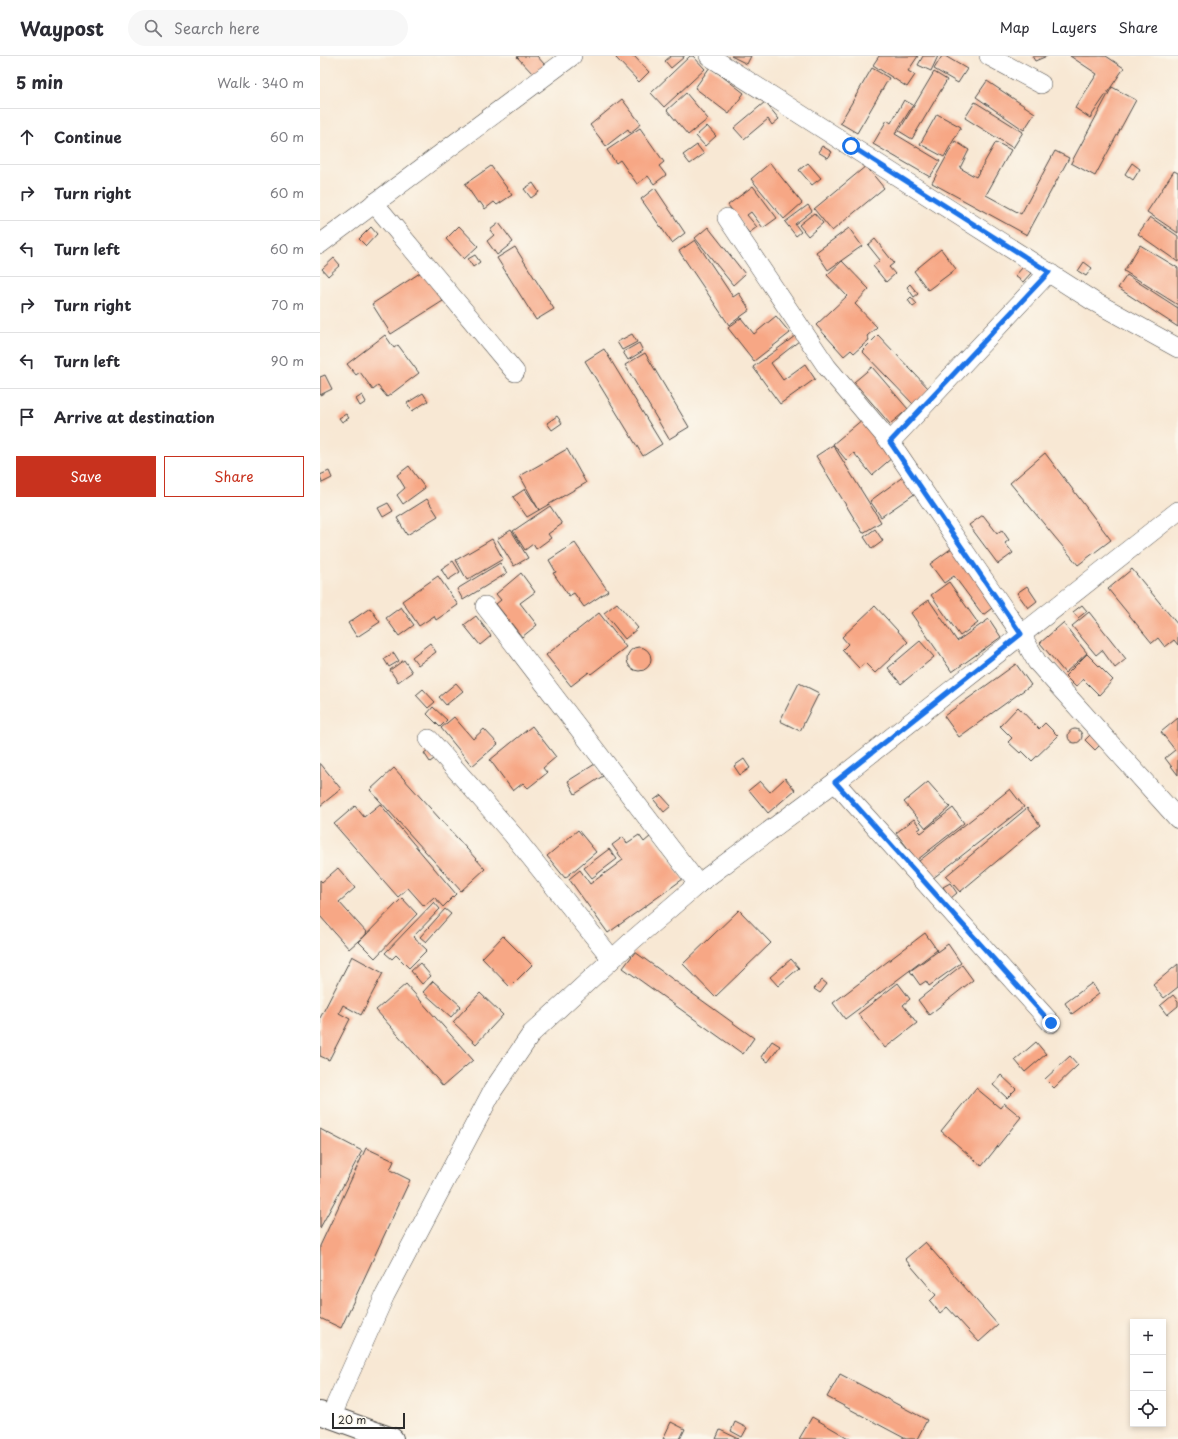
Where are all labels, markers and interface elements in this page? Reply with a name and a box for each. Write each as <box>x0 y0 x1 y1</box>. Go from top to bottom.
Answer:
search box <box>128 10 408 46</box>
text: Waypost <box>20 14 104 42</box>
text: Search here <box>174 16 260 39</box>
icon: search <box>142 17 164 39</box>
text: Map <box>1000 17 1030 38</box>
text: Layers <box>1052 17 1097 38</box>
text: Share <box>1119 17 1158 38</box>
text: 5 min <box>16 69 63 95</box>
text: Walk · 340 m <box>217 73 304 92</box>
text: Continue <box>54 125 122 148</box>
icon: ahead <box>16 126 38 148</box>
text: 60 m <box>270 127 304 146</box>
route start <box>842 137 860 155</box>
text: Turn right <box>54 181 131 204</box>
icon: right <box>16 182 38 204</box>
text: 60 m <box>270 183 304 202</box>
text: Turn left <box>54 237 120 260</box>
icon: left <box>16 238 38 260</box>
text: 60 m <box>270 239 304 258</box>
text: Turn right <box>54 293 131 316</box>
icon: right <box>16 294 38 316</box>
text: 70 m <box>271 295 304 314</box>
text: Turn left <box>54 349 120 372</box>
icon: left <box>16 350 38 372</box>
text: 90 m <box>271 351 304 370</box>
text: Arrive at destination <box>54 405 215 428</box>
icon: arrive <box>16 406 38 428</box>
button: Save <box>16 456 156 497</box>
button: Share <box>164 456 304 497</box>
route end <box>1042 1014 1060 1032</box>
map controls <box>1130 1319 1166 1427</box>
button: + <box>1130 1319 1166 1355</box>
button: − <box>1130 1355 1166 1391</box>
button: locate <box>1130 1391 1166 1427</box>
scale bar <box>332 1411 405 1430</box>
text: 20 m <box>338 1411 366 1428</box>

